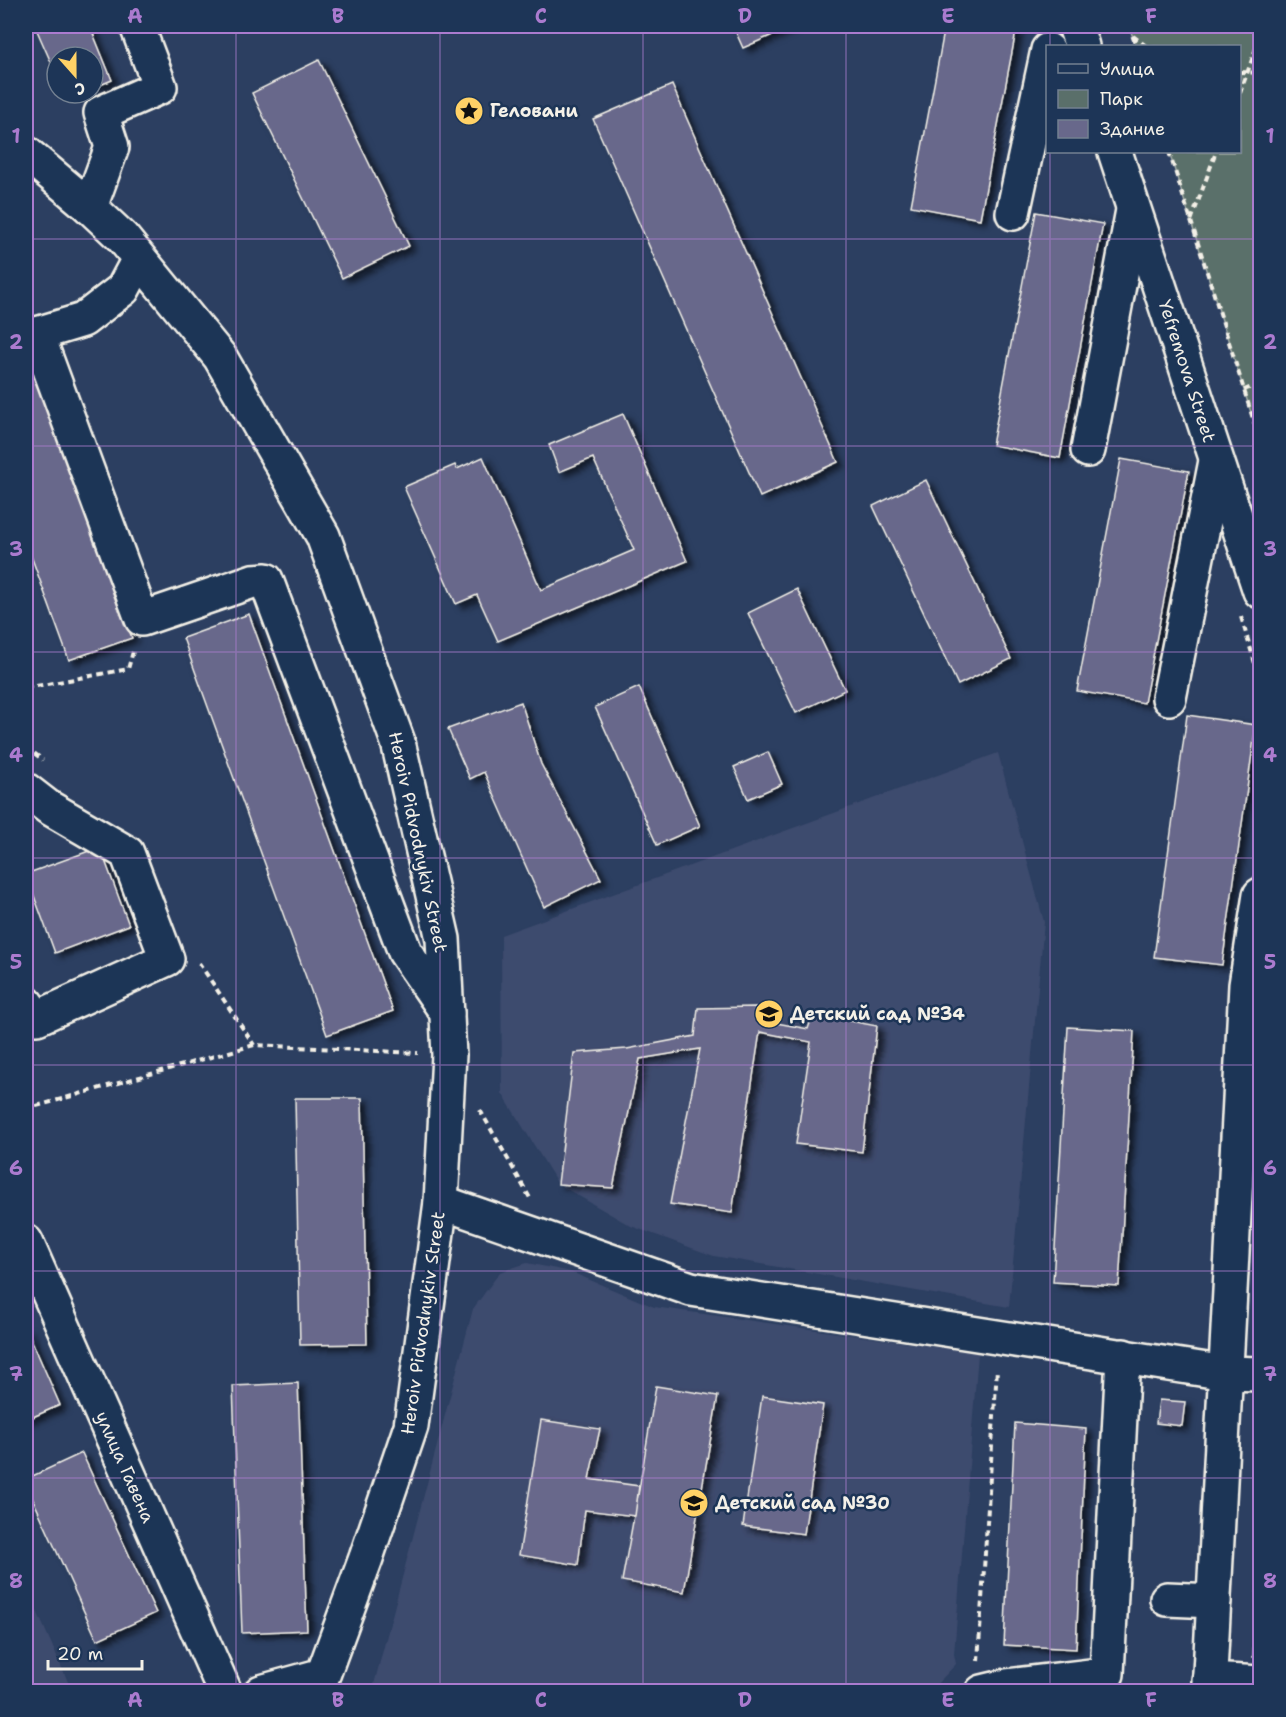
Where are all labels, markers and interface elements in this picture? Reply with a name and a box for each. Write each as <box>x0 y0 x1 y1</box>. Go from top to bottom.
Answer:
text: A <box>127 3 143 29</box>
text: B <box>332 3 344 29</box>
text: C <box>535 3 547 29</box>
text: D <box>738 3 752 29</box>
text: E <box>941 3 955 29</box>
text: F <box>1145 3 1157 29</box>
north arrow <box>45 45 105 105</box>
legend <box>1046 45 1241 153</box>
text: Улица <box>1100 57 1154 81</box>
text: С <box>72 77 89 100</box>
text: Парк <box>1100 87 1143 111</box>
place icon: Геловани <box>453 95 485 127</box>
place label: Геловани <box>490 99 578 123</box>
text: Здание <box>1100 117 1165 141</box>
text: 1 <box>11 123 21 149</box>
text: 1 <box>1265 123 1275 149</box>
street label: Yefremova Street <box>1153 297 1221 445</box>
text: 2 <box>9 329 23 355</box>
text: 2 <box>1263 329 1277 355</box>
text: 3 <box>9 536 23 562</box>
text: 3 <box>1263 536 1277 562</box>
street label: Heroiv Pidvodnykiv Street <box>383 729 453 955</box>
text: 4 <box>9 742 23 768</box>
text: 4 <box>1263 742 1277 768</box>
text: 5 <box>10 949 22 975</box>
text: 5 <box>1264 949 1276 975</box>
school or university icon: Детский сад №34 <box>753 998 785 1030</box>
place label: Детский сад №34 <box>790 1002 965 1026</box>
text: 6 <box>9 1155 23 1181</box>
text: 6 <box>1263 1155 1277 1181</box>
street label: Heroiv Pidvodnykiv Street <box>395 1210 451 1436</box>
text: 7 <box>9 1361 23 1387</box>
text: 7 <box>1263 1361 1277 1387</box>
street label: улица Гавена <box>90 1407 160 1527</box>
school or university icon: Детский сад №30 <box>678 1487 710 1519</box>
place label: Детский сад №30 <box>715 1491 890 1515</box>
text: 8 <box>9 1568 23 1594</box>
text: 8 <box>1263 1568 1277 1594</box>
scale bar <box>48 1633 142 1671</box>
text: 20 m <box>57 1642 103 1666</box>
text: A <box>127 1687 143 1713</box>
text: B <box>332 1687 344 1713</box>
text: C <box>535 1687 547 1713</box>
text: D <box>738 1687 752 1713</box>
text: E <box>941 1687 955 1713</box>
text: F <box>1145 1687 1157 1713</box>

